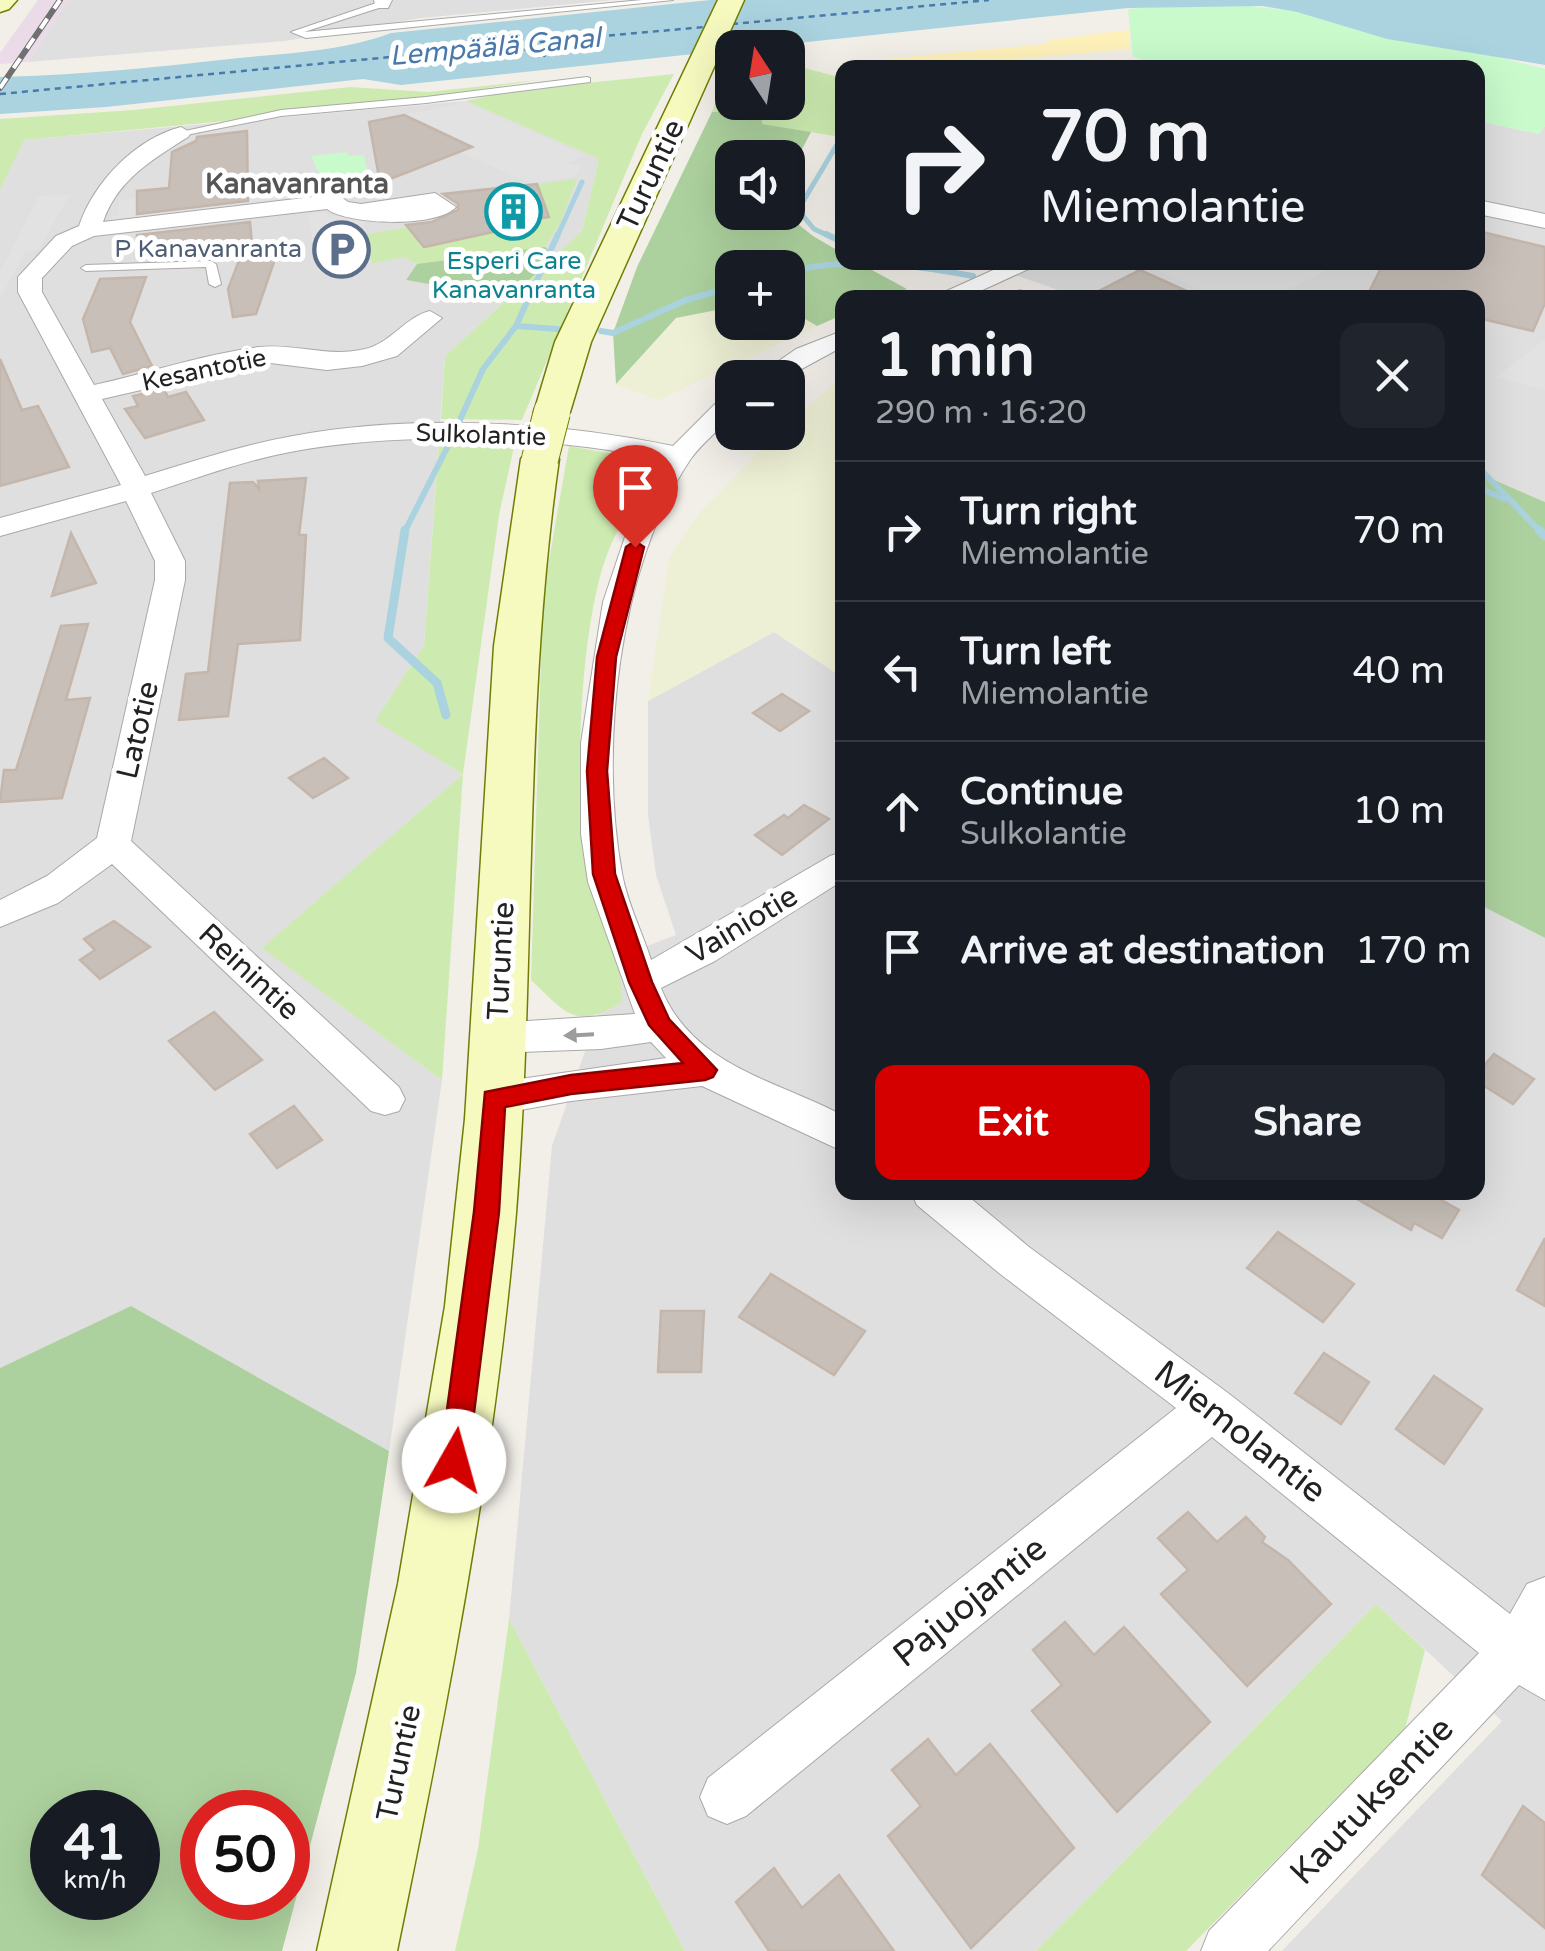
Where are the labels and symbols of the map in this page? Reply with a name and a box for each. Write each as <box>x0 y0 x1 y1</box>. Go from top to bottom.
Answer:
water label: Lempäälä Canal <box>388 21 605 73</box>
north arrow <box>715 30 805 120</box>
street label: Turuntie <box>609 114 693 236</box>
district label: Kanavanranta <box>205 167 389 201</box>
building icon: Esperi Care Kanavanranta <box>484 182 544 242</box>
parking icon: P Kanavanranta <box>311 219 371 279</box>
place label: P Kanavanranta <box>114 234 302 264</box>
place label: Esperi Care Kanavanranta <box>432 246 596 305</box>
street label: Kesantotie <box>139 342 269 398</box>
street label: Sulkolantie <box>415 418 547 452</box>
pin <box>593 445 678 548</box>
street label: Latotie <box>109 678 167 782</box>
street label: Vainiotie <box>680 877 804 973</box>
street label: Turuntie <box>479 901 523 1021</box>
street label: Reinintie <box>191 916 307 1028</box>
one-way arrow <box>562 1027 594 1043</box>
street label: Miemolantie <box>1146 1352 1334 1512</box>
position arrow <box>402 1409 506 1513</box>
street label: Pajuojantie <box>885 1527 1055 1677</box>
street label: Turuntie <box>369 1701 429 1825</box>
street label: Kautuksentie <box>1281 1708 1463 1894</box>
speed limit sign: 50 <box>180 1790 310 1920</box>

